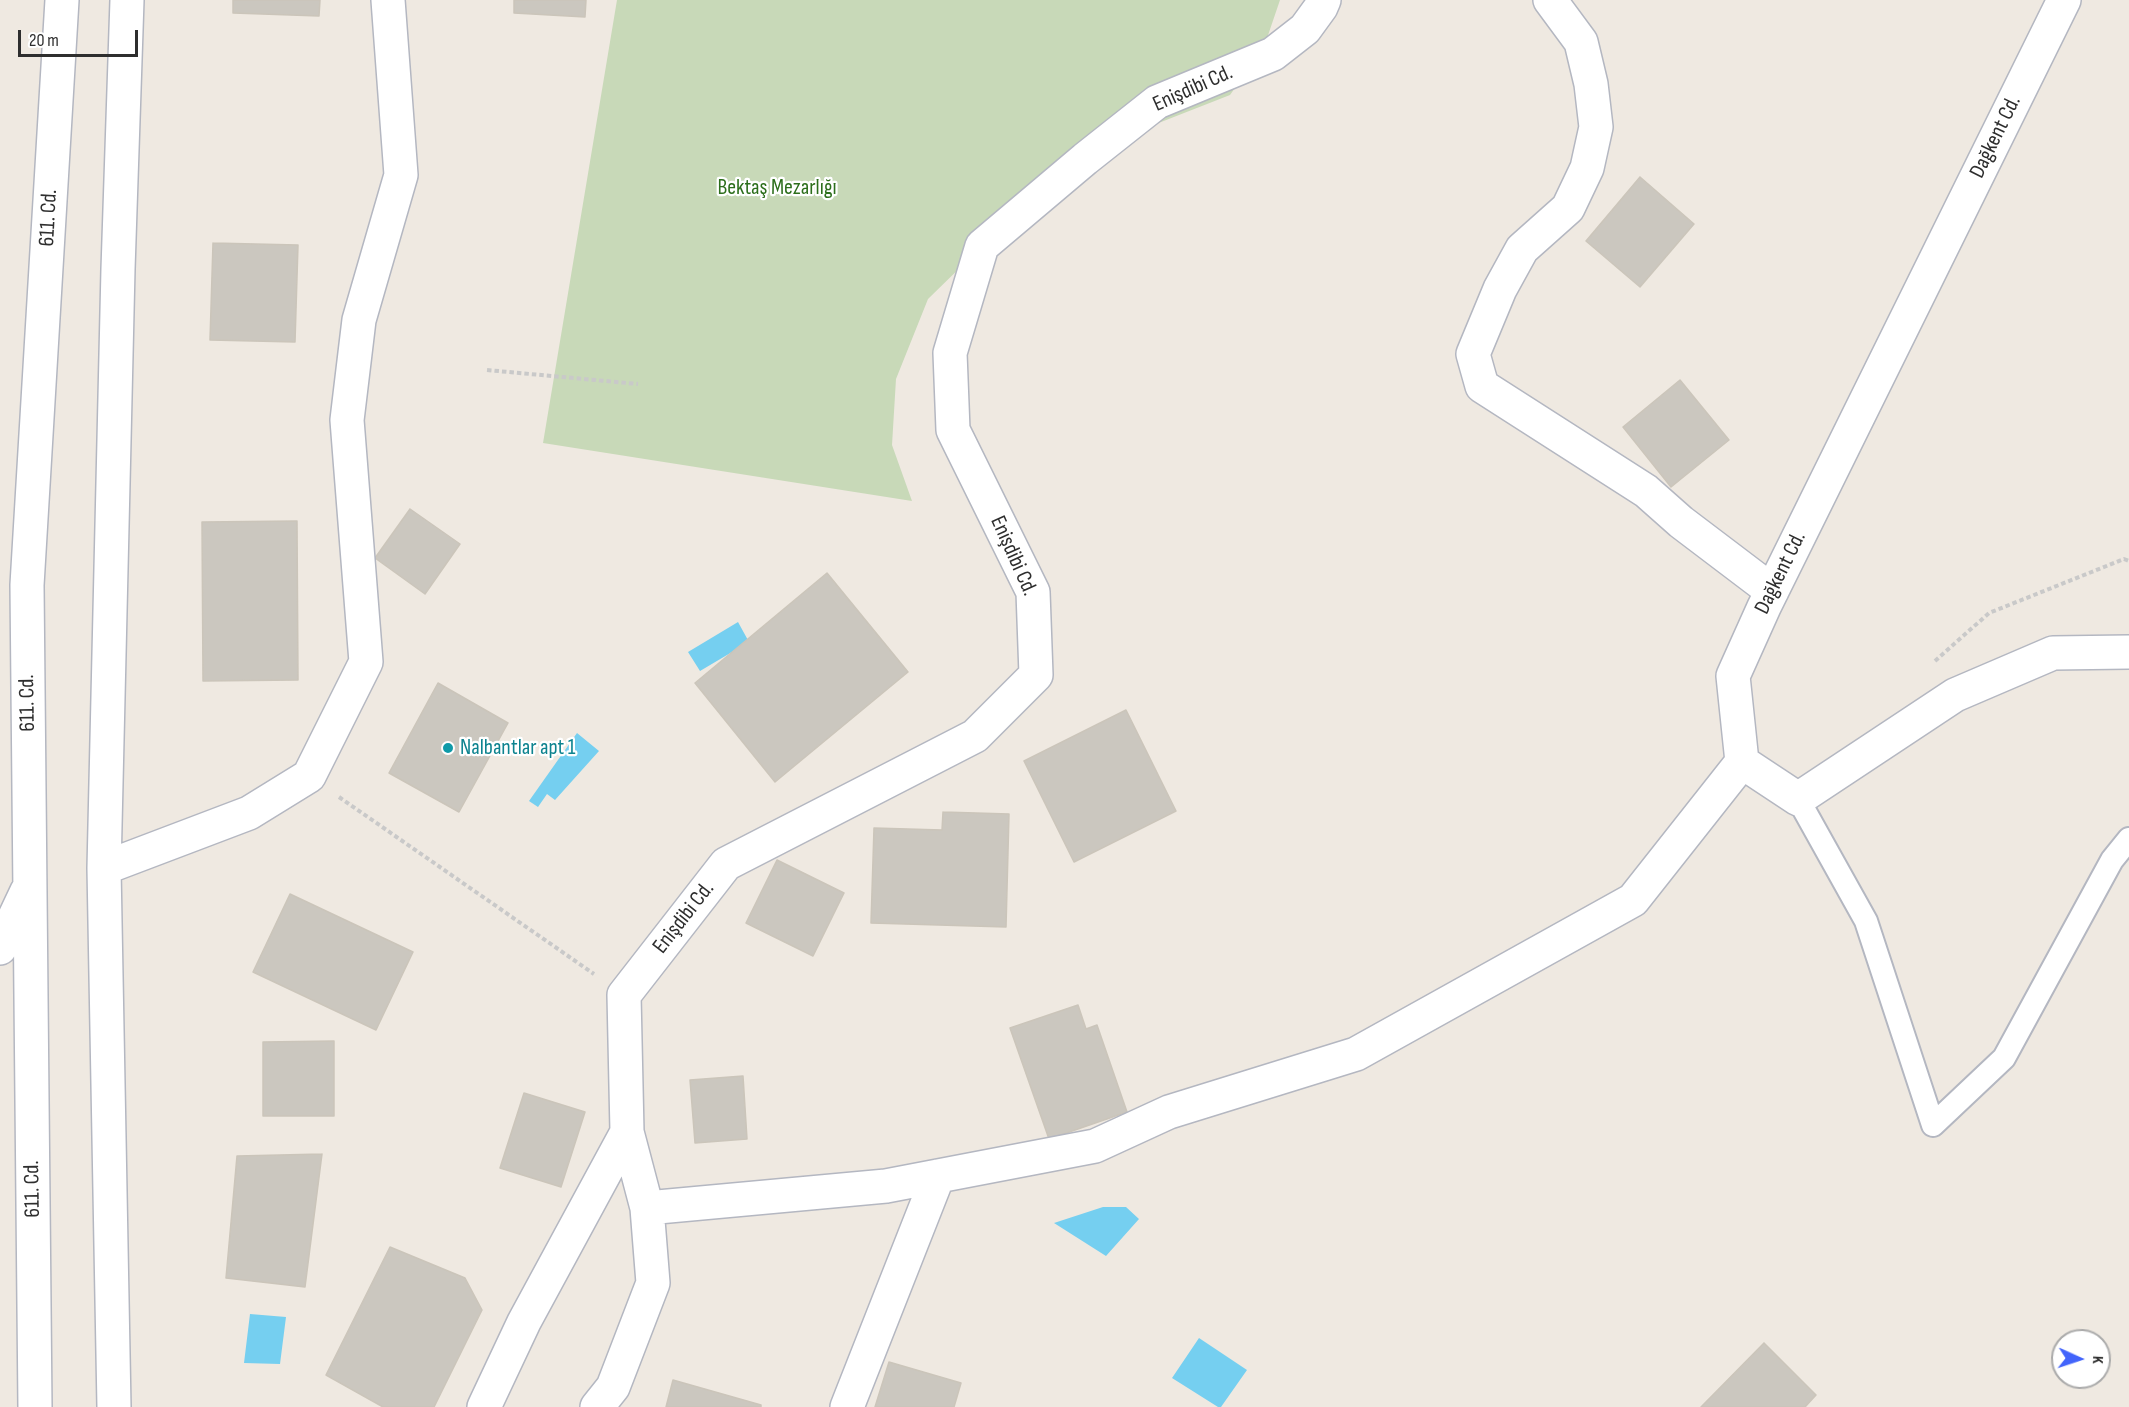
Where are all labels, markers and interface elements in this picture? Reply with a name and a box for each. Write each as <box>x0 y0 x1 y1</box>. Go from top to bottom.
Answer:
scale bar <box>21 18 141 56</box>
text: 20 m <box>29 30 59 51</box>
street label: Enişdibi Cd. <box>1149 60 1237 118</box>
street label: Dağkent Cd. <box>1965 91 2027 183</box>
park label: Bektaş Mezarlığı <box>717 175 837 201</box>
street label: 611. Cd. <box>34 189 64 247</box>
street label: Enişdibi Cd. <box>984 512 1042 600</box>
street label: Dağkent Cd. <box>1750 527 1812 619</box>
street label: 611. Cd. <box>14 674 42 732</box>
place label: Nalbantlar apt 1 <box>460 735 575 761</box>
marker: Nalbantlar apt 1 <box>441 741 455 755</box>
street label: Enişdibi Cd. <box>648 877 720 959</box>
street label: 611. Cd. <box>19 1160 47 1218</box>
north arrow <box>2051 1329 2111 1389</box>
text: K <box>2088 1355 2107 1364</box>

